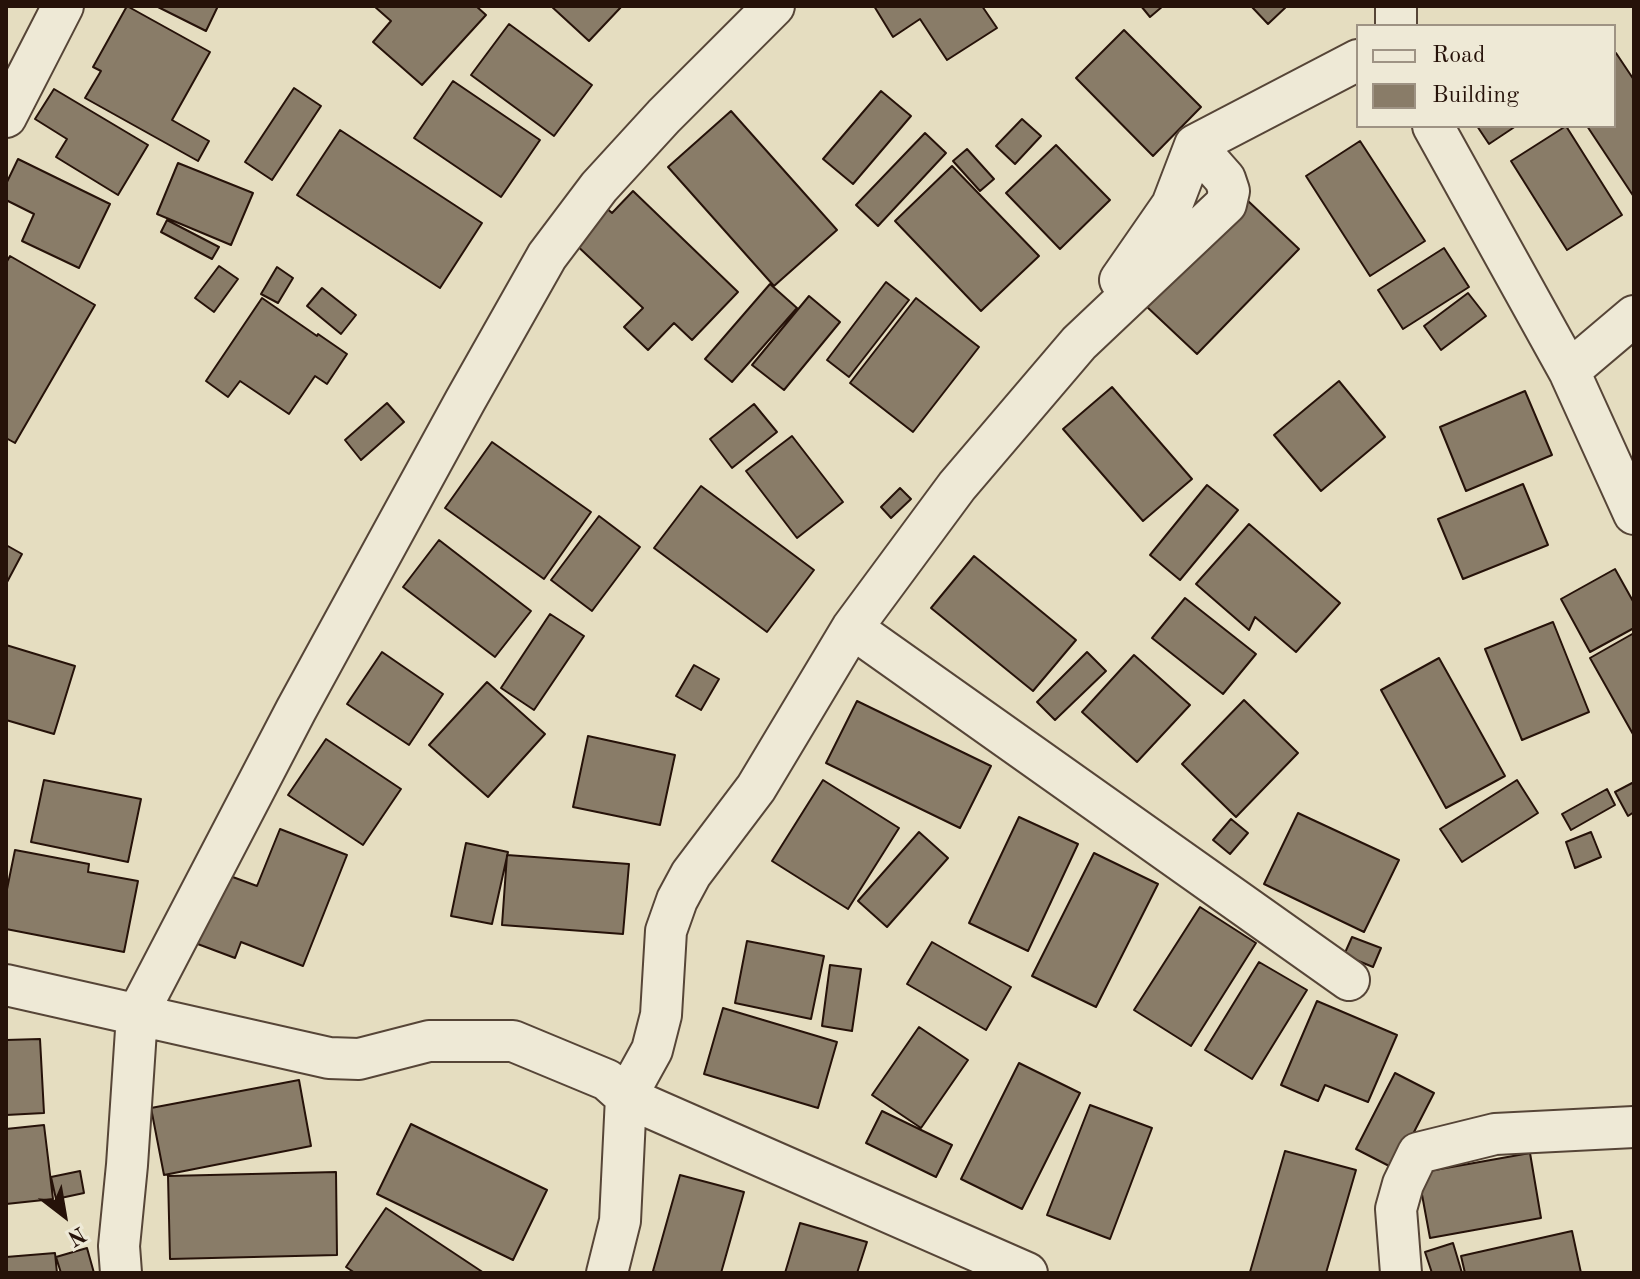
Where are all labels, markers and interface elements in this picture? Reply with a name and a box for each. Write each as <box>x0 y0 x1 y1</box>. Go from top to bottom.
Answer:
legend <box>1356 24 1616 128</box>
text: Road <box>1432 44 1485 68</box>
text: Building <box>1432 84 1519 108</box>
north arrow <box>24 1175 104 1255</box>
text: N <box>63 1222 89 1249</box>

